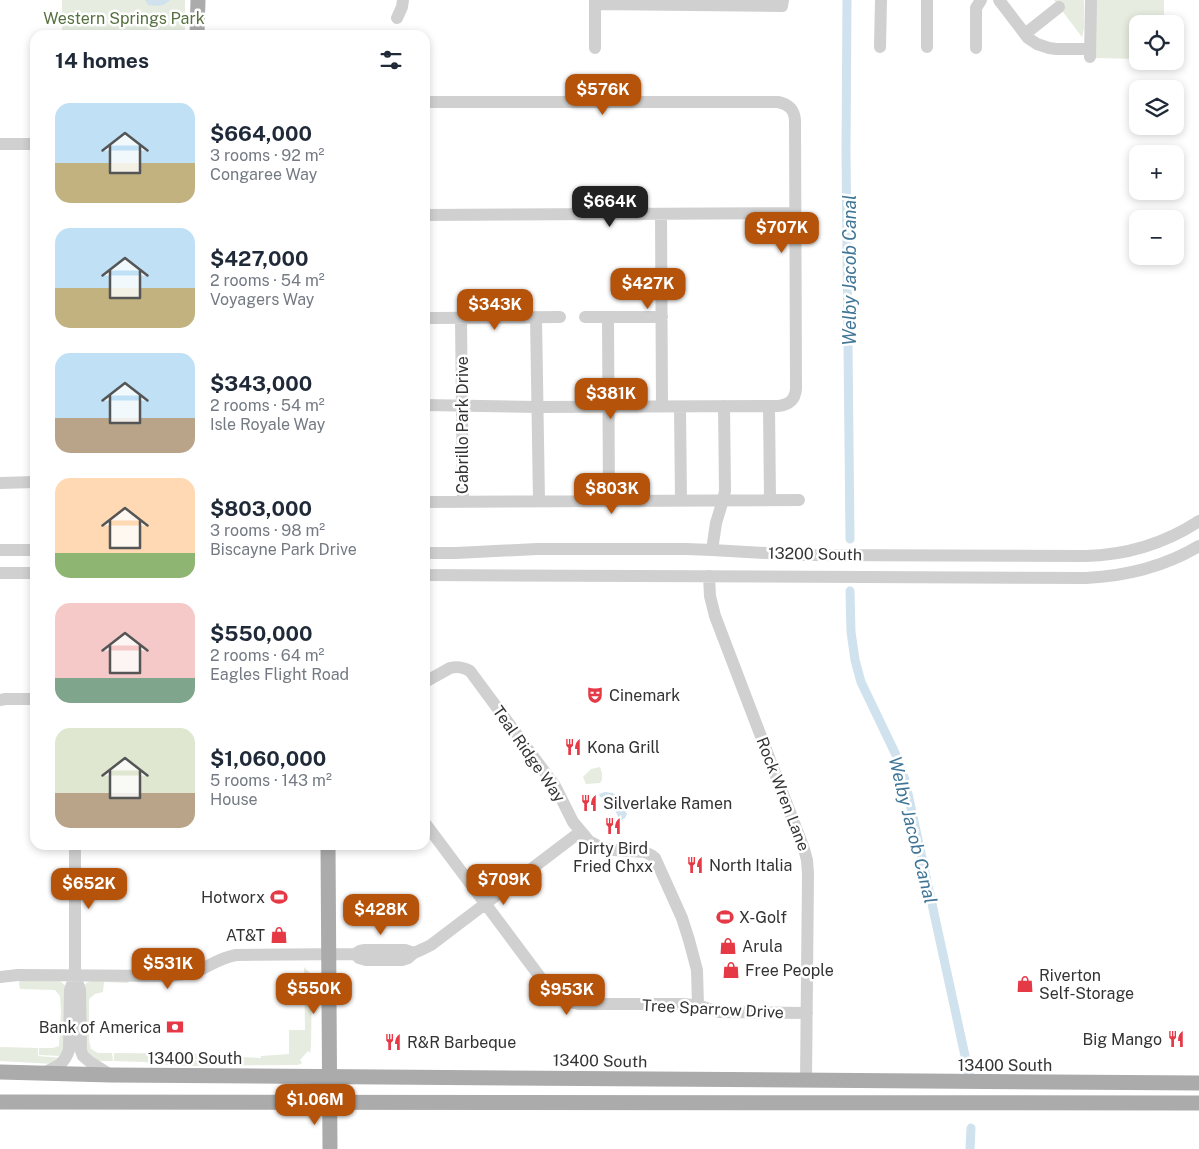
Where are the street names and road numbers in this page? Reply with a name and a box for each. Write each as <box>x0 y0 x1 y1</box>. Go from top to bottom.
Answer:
street label: Cabrillo Park Drive <box>453 356 472 494</box>
street label: 13200 South <box>768 544 862 564</box>
street label: Teal Ridge Way <box>489 702 569 806</box>
street label: Rock Wren Lane <box>753 734 813 854</box>
street label: Tree Sparrow Drive <box>642 996 784 1022</box>
street label: 13400 South <box>148 1049 242 1068</box>
street label: 13400 South <box>553 1051 647 1071</box>
street label: 13400 South <box>958 1056 1052 1075</box>

